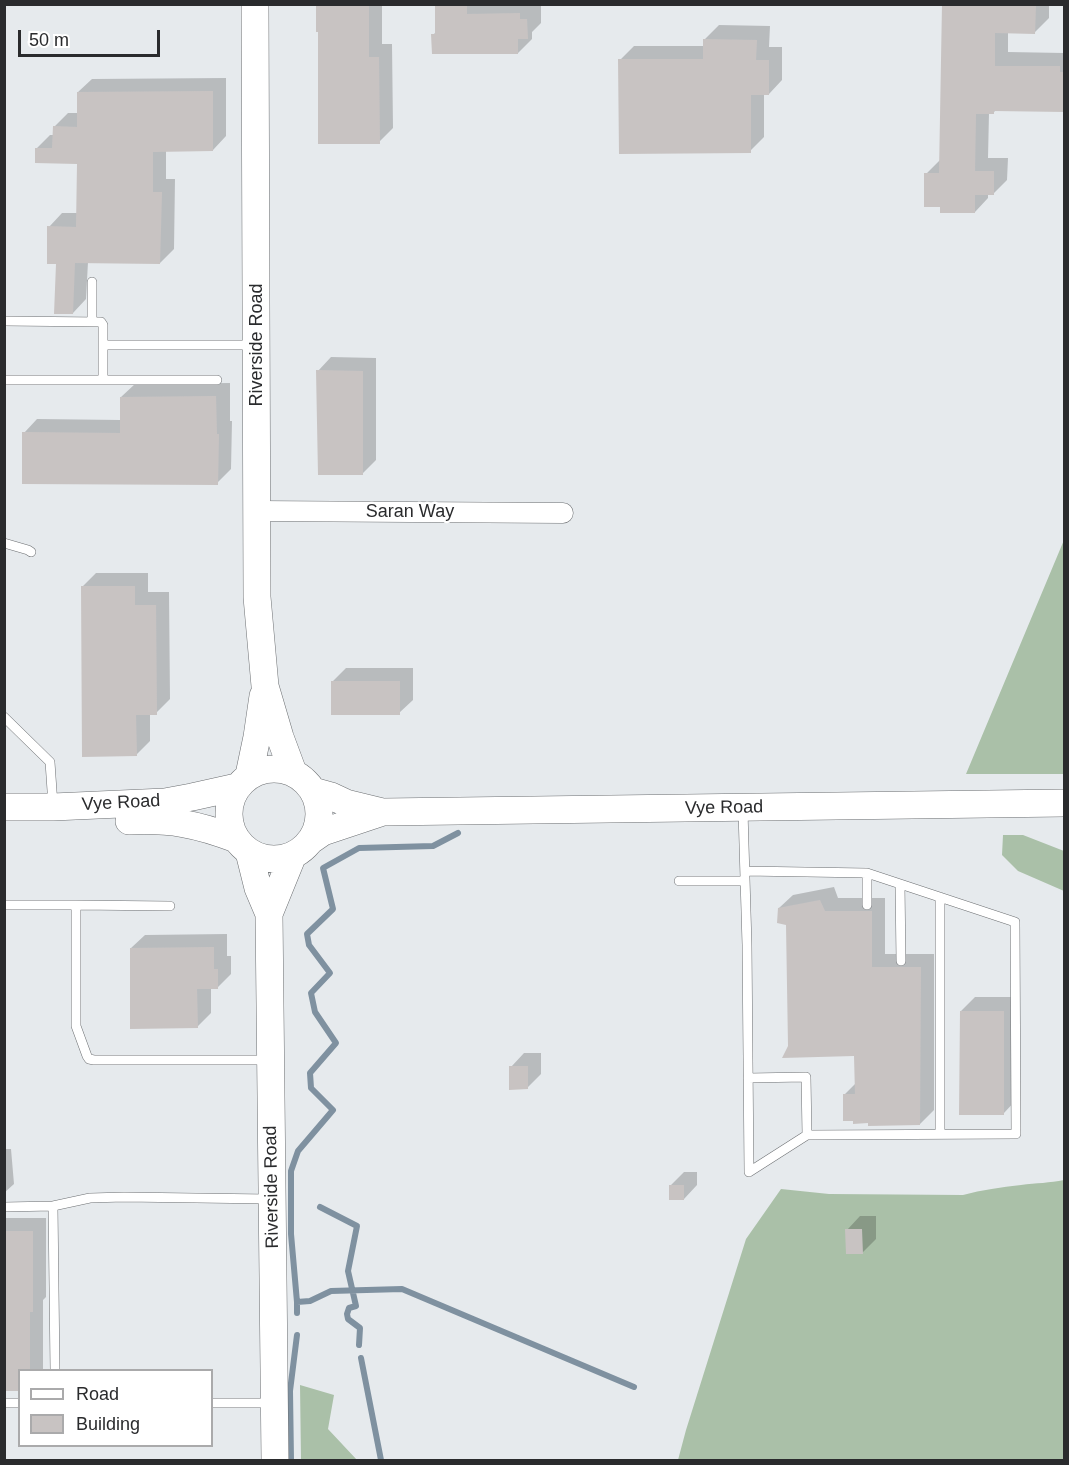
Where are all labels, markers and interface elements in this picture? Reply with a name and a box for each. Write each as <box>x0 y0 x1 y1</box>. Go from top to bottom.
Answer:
scale bar <box>21 18 164 56</box>
text: 50 m <box>29 30 69 50</box>
street label: Riverside Road <box>246 283 268 407</box>
street label: Saran Way <box>366 501 454 523</box>
street label: Vye Road <box>81 790 161 816</box>
street label: Vye Road <box>685 797 763 819</box>
street label: Riverside Road <box>260 1125 284 1249</box>
legend <box>18 1369 213 1447</box>
text: Road <box>76 1384 119 1404</box>
text: Building <box>76 1414 140 1434</box>

